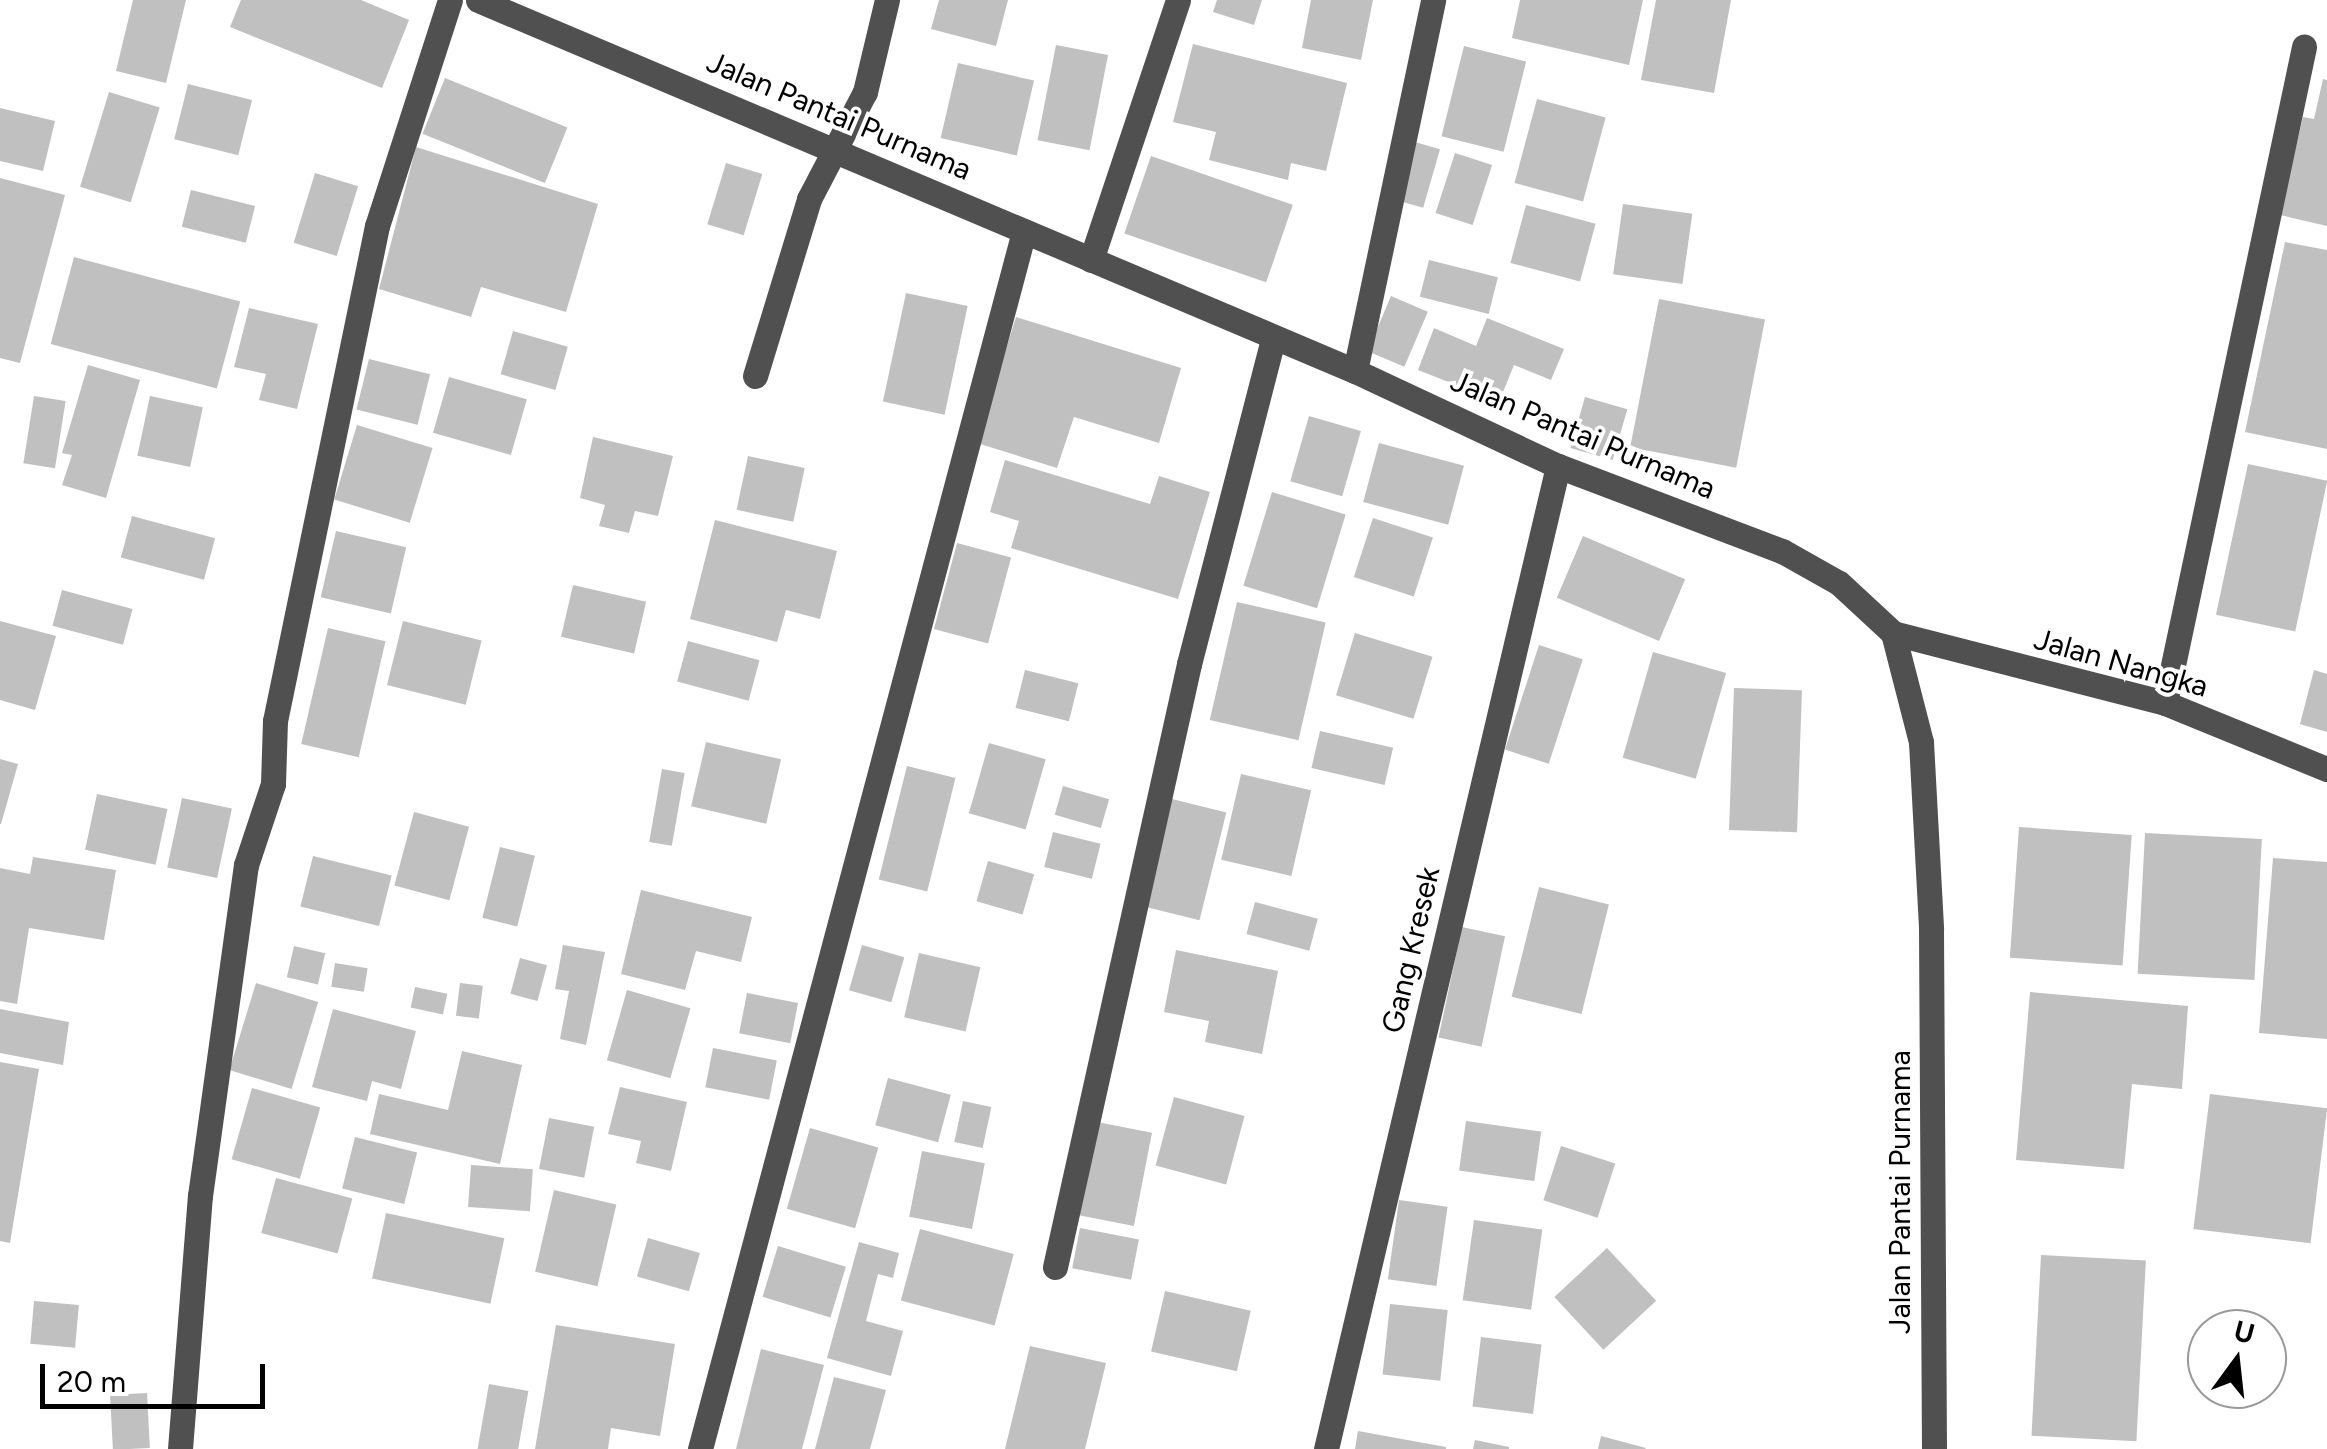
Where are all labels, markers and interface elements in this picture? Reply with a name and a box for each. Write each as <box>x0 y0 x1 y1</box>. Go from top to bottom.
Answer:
street label: Jalan Pantai Purnama <box>701 44 977 188</box>
street label: Jalan Pantai Purnama <box>1445 363 1721 507</box>
street label: Jalan Nangka <box>2030 621 2212 705</box>
street label: Gang Kresek <box>1374 863 1448 1037</box>
street label: Jalan Pantai Purnama <box>1882 1050 1918 1334</box>
north arrow <box>2187 1309 2287 1409</box>
text: U <box>2230 1313 2258 1351</box>
scale bar <box>45 1344 270 1406</box>
text: 20 m <box>57 1363 126 1400</box>

